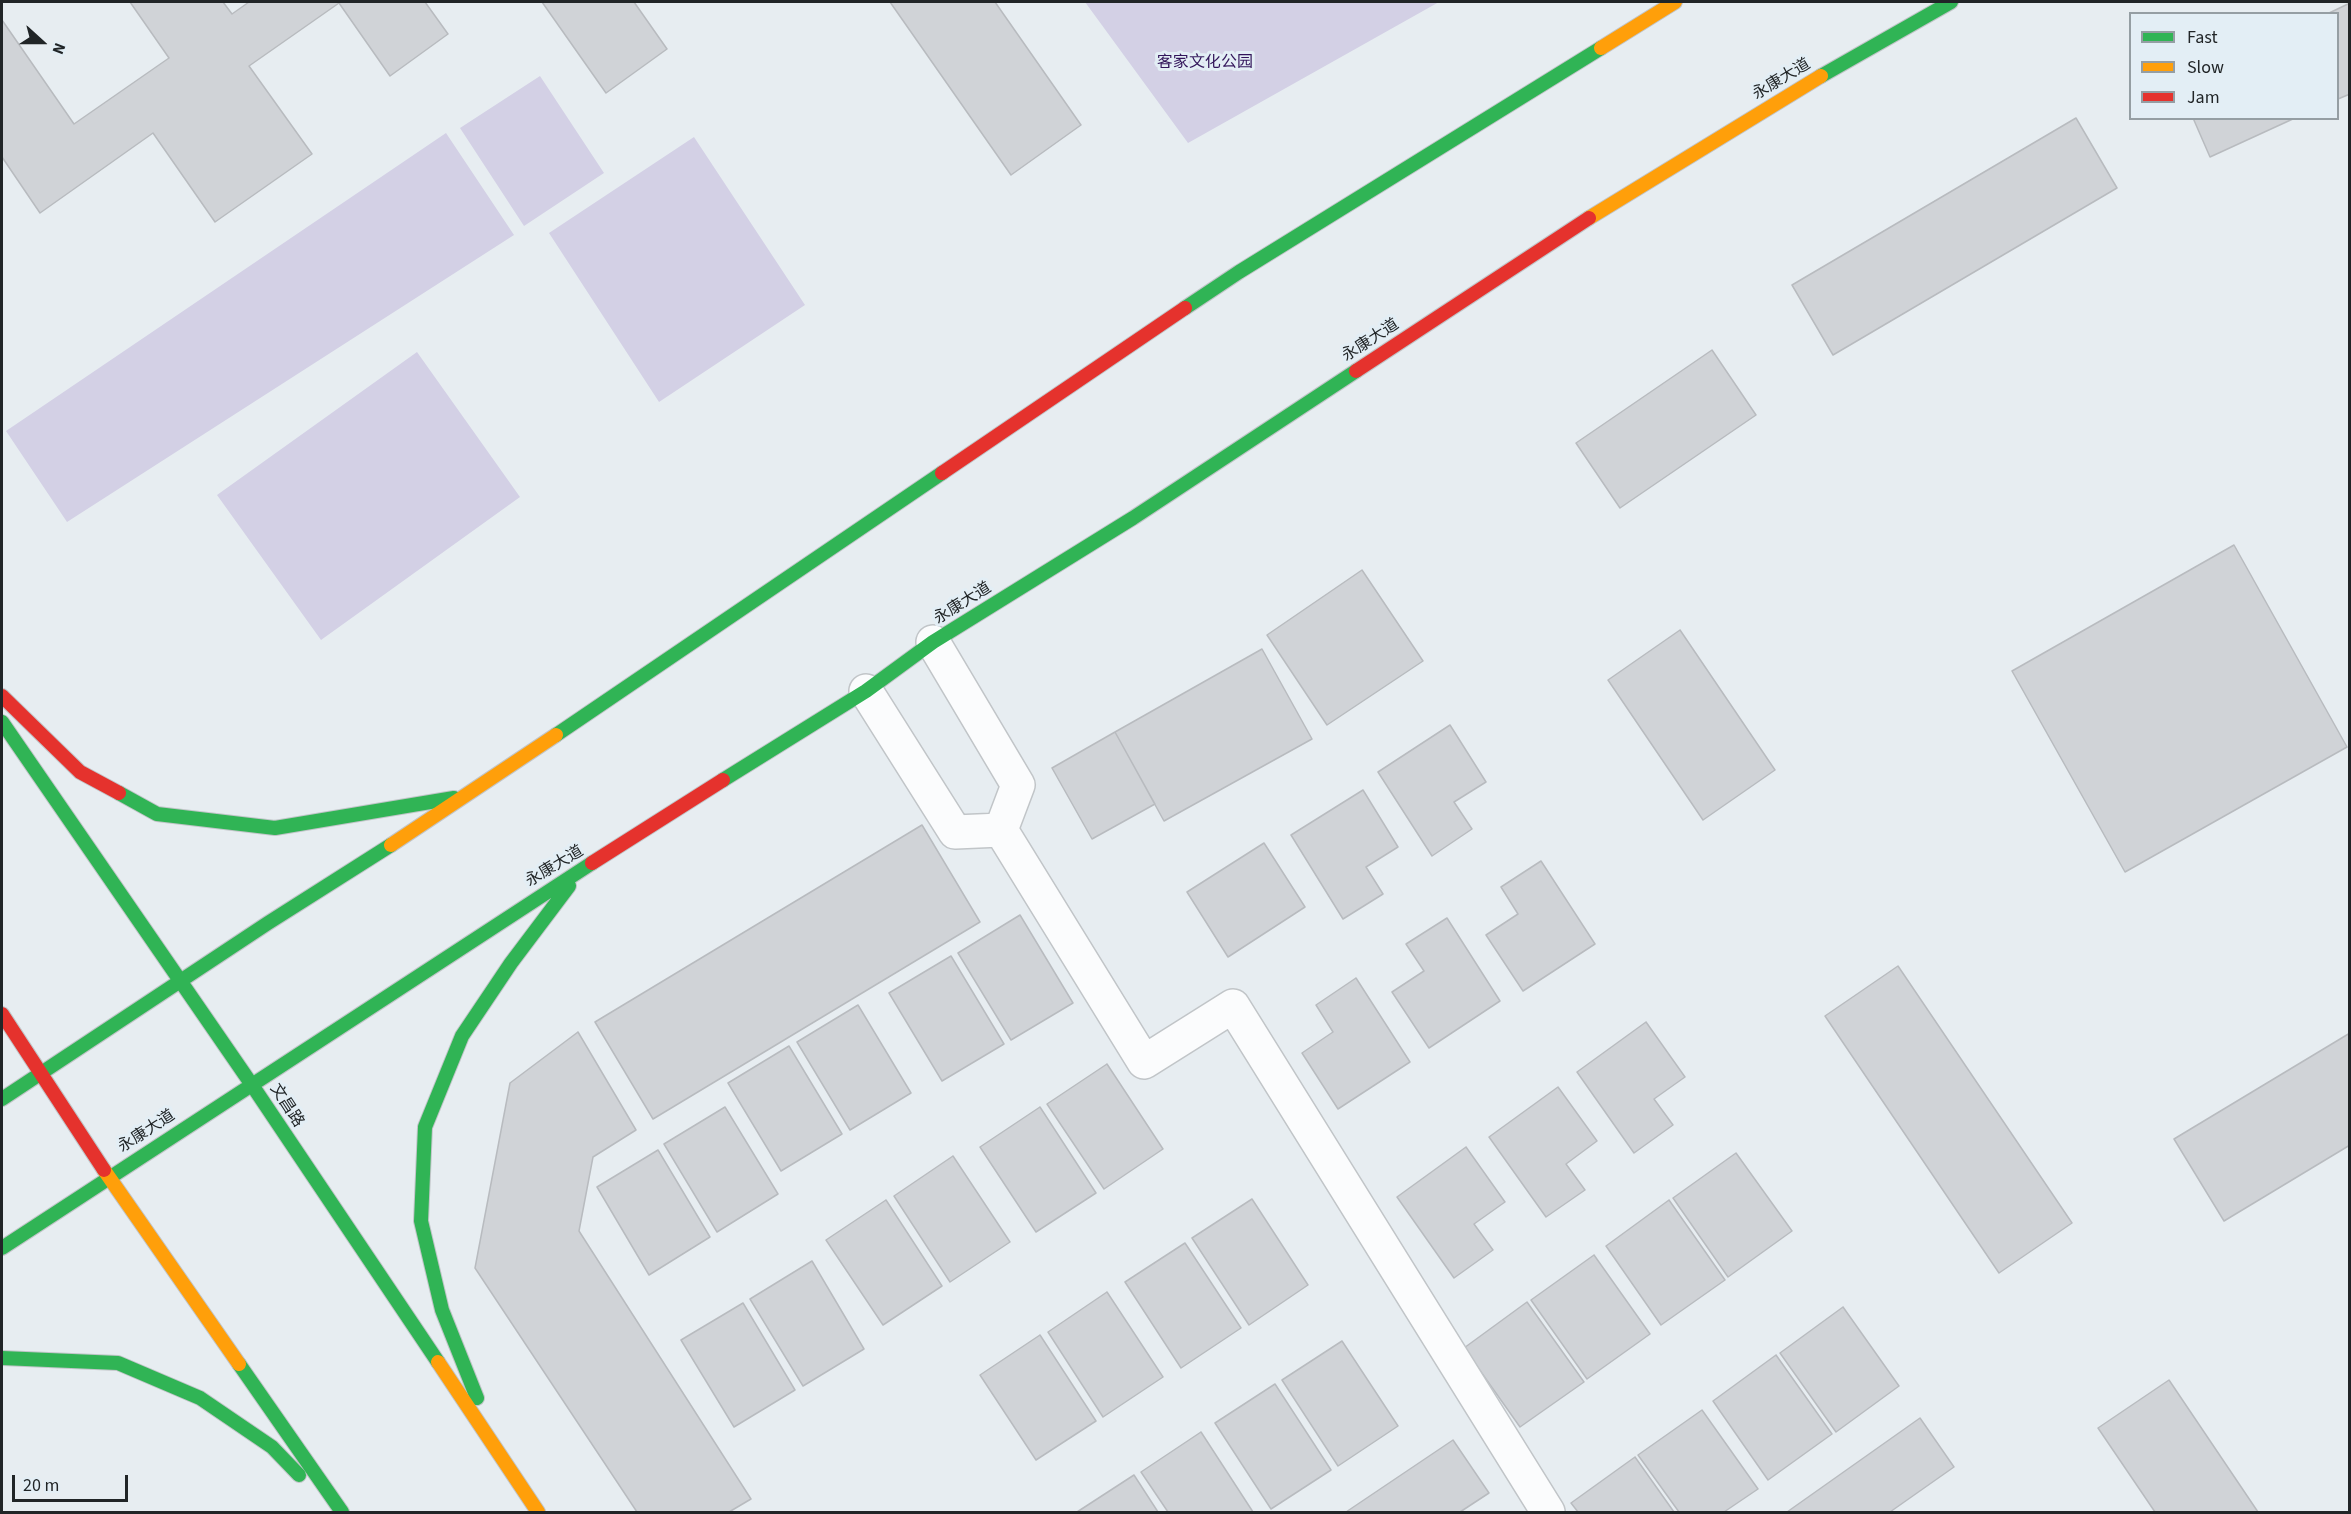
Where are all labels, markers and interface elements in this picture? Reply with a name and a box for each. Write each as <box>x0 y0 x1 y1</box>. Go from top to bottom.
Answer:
north arrow <box>12 12 72 72</box>
legend <box>2129 12 2339 120</box>
text: Fast <box>2187 25 2218 50</box>
text: N <box>47 40 71 57</box>
park label: 客家文化公园 <box>1157 53 1253 73</box>
street label: 永康大道 <box>1750 55 1814 105</box>
text: Slow <box>2187 55 2224 80</box>
text: Jam <box>2187 85 2220 110</box>
street label: 永康大道 <box>1339 316 1403 366</box>
street label: 永康大道 <box>931 579 995 629</box>
street label: 永康大道 <box>523 842 587 892</box>
street label: 文昌路 <box>265 1081 307 1131</box>
street label: 永康大道 <box>115 1107 179 1157</box>
scale bar <box>15 1463 130 1501</box>
text: 20 m <box>23 1473 59 1498</box>

